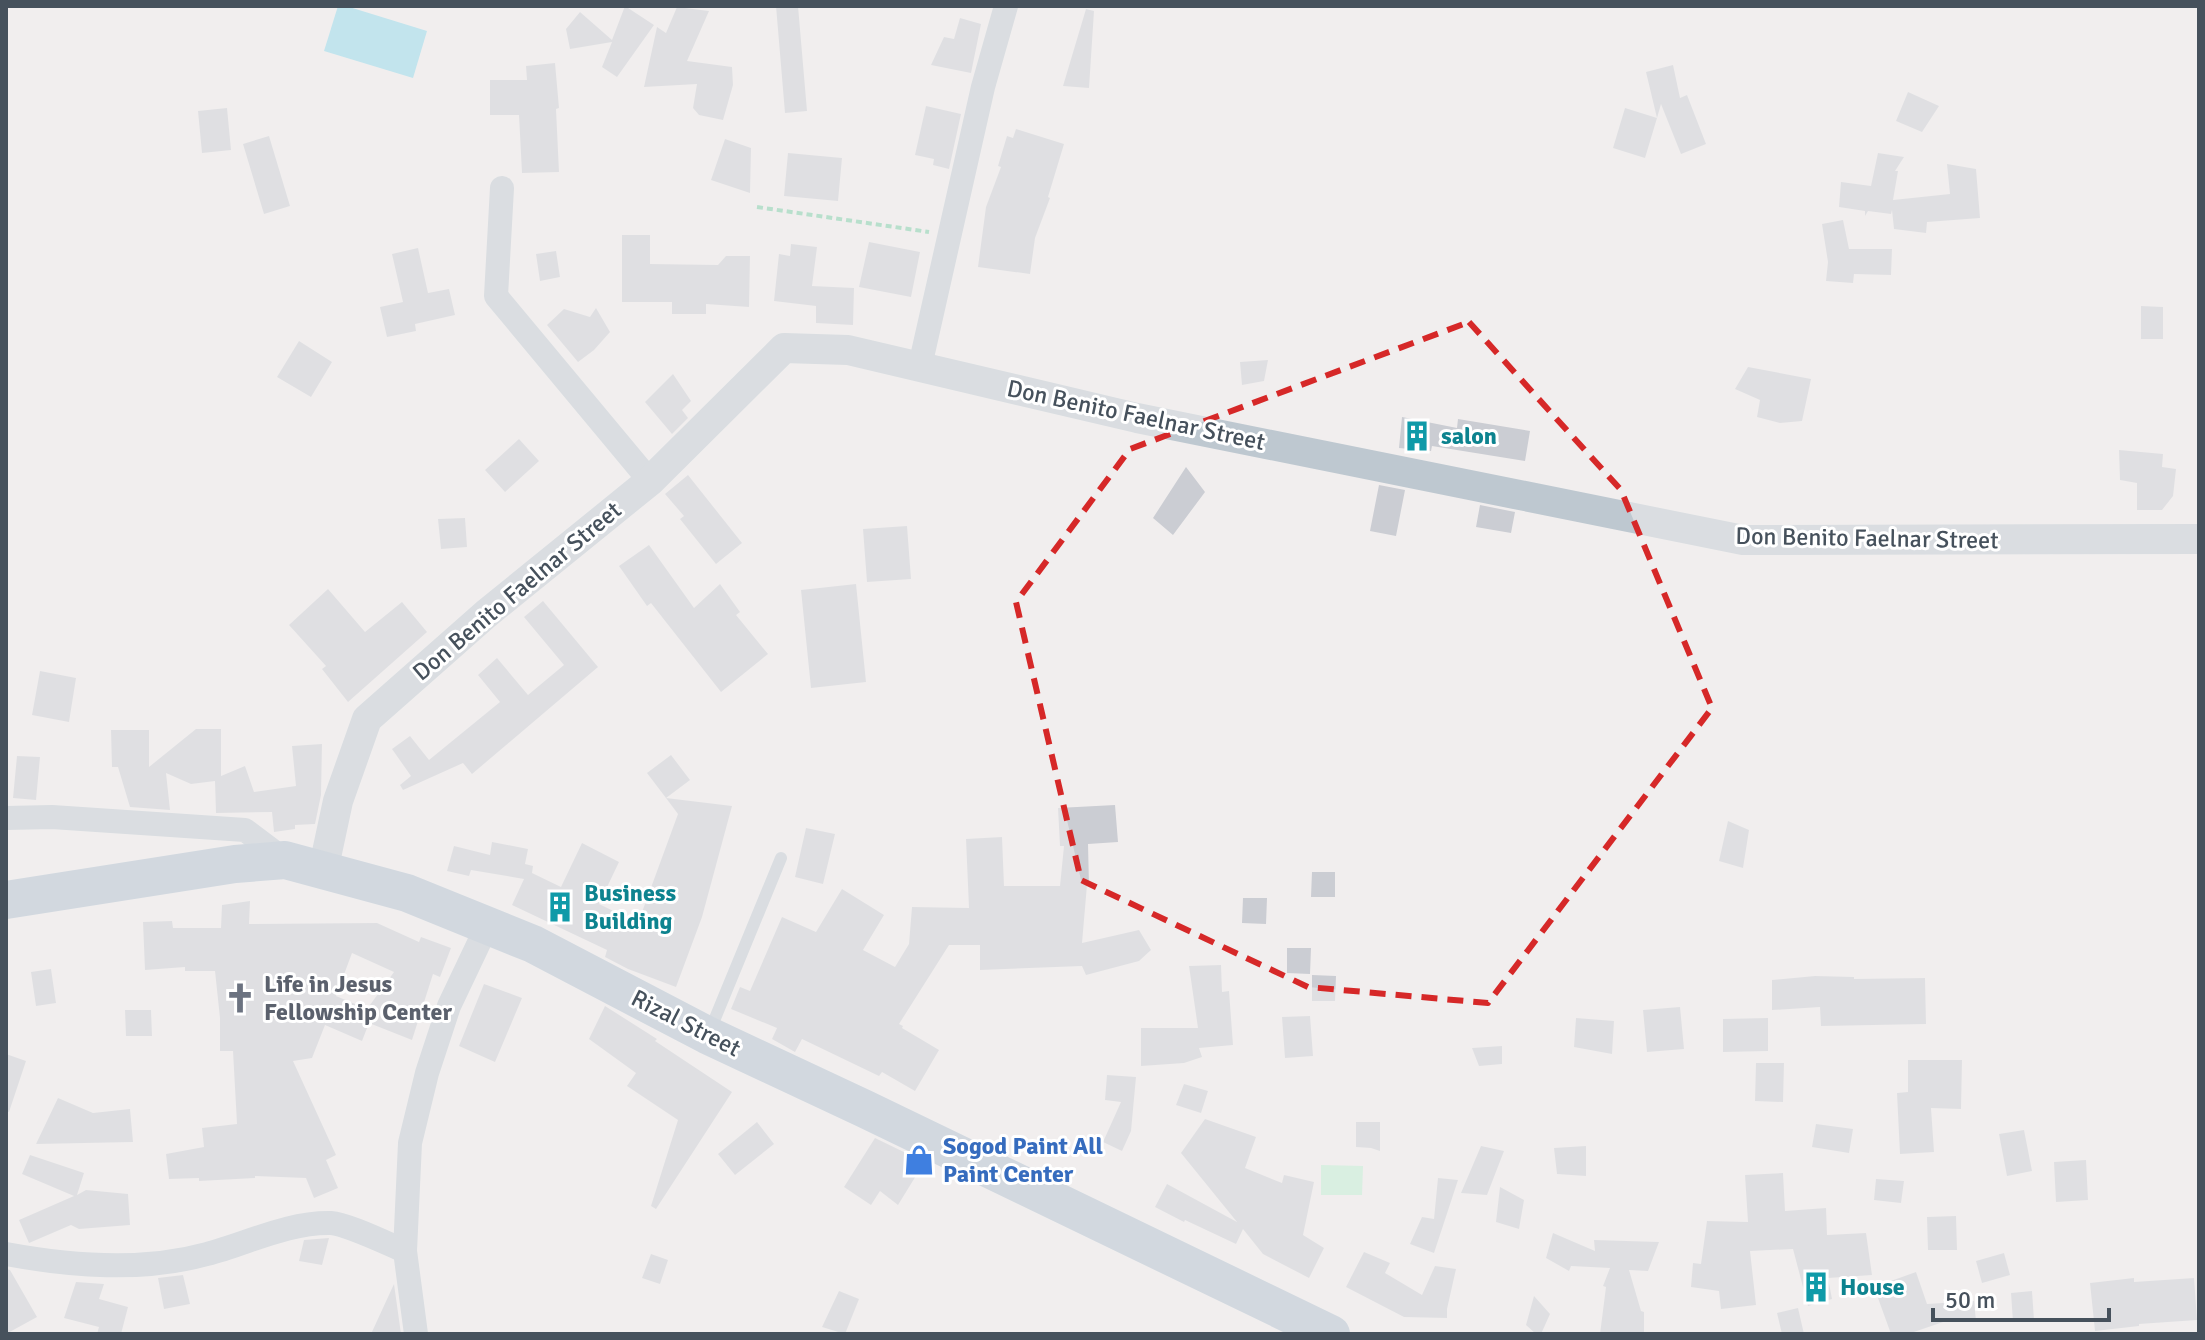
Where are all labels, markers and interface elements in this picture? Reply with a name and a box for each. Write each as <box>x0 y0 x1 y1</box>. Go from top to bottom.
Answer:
street label: Don Benito Faelnar Street <box>1004 373 1268 457</box>
building icon: salon <box>1400 419 1434 453</box>
place label: salon <box>1441 421 1497 451</box>
street label: Don Benito Faelnar Street <box>407 495 627 687</box>
street label: Don Benito Faelnar Street <box>1735 521 1999 555</box>
place label: Business Building <box>584 878 676 936</box>
building icon: Business Building <box>543 890 577 924</box>
place label: Life in Jesus Fellowship Center <box>264 969 452 1027</box>
church icon: Life in Jesus Fellowship Center <box>223 981 257 1015</box>
street label: Rizal Street <box>626 983 746 1063</box>
place label: Sogod Paint All Paint Center <box>943 1131 1103 1189</box>
shop icon: Sogod Paint All Paint Center <box>902 1143 936 1177</box>
building icon: House <box>1799 1270 1833 1304</box>
place label: House <box>1840 1272 1905 1302</box>
scale bar <box>1933 1272 2109 1322</box>
text: 50 m <box>1945 1285 1995 1315</box>

